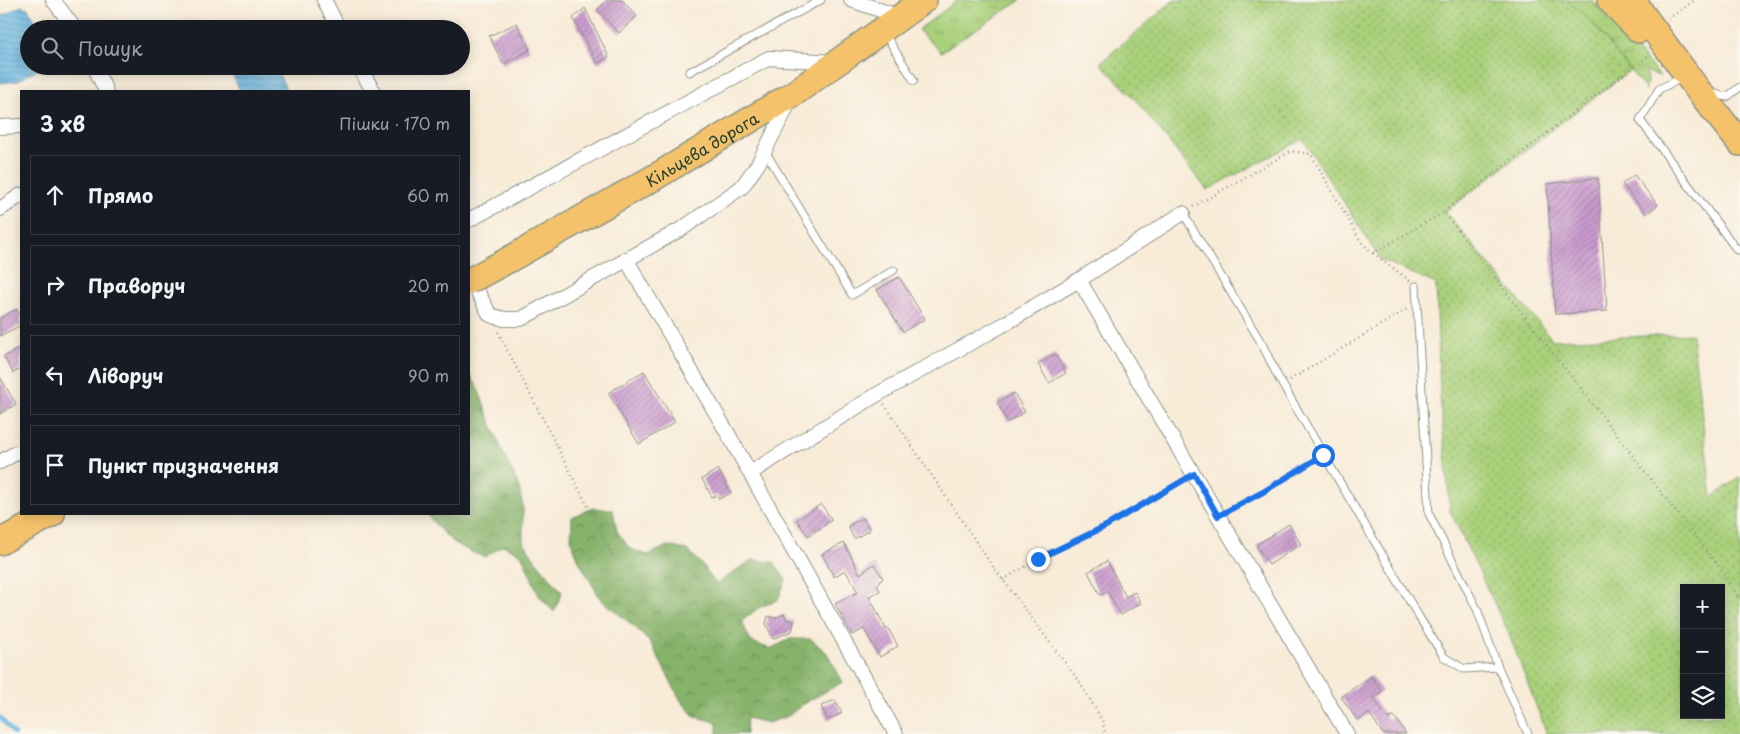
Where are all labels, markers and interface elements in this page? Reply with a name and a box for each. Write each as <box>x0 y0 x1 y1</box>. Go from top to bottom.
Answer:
search box <box>20 20 470 75</box>
icon: search <box>38 34 66 62</box>
text: Пошук <box>78 34 143 62</box>
street label: Кільцева дорога <box>641 106 763 192</box>
text: 3 хв <box>40 107 85 139</box>
text: Пішки · 170 m <box>339 111 450 135</box>
icon: ahead <box>41 181 69 209</box>
text: Прямо <box>88 181 153 209</box>
text: 60 m <box>407 183 449 207</box>
icon: right <box>41 271 69 299</box>
text: Праворуч <box>88 271 185 299</box>
text: 20 m <box>408 273 449 297</box>
icon: left <box>41 361 69 389</box>
text: Ліворуч <box>88 361 164 389</box>
text: 90 m <box>408 363 449 387</box>
route start <box>1312 444 1335 467</box>
icon: arrive <box>41 451 69 479</box>
text: Пункт призначення <box>88 451 279 479</box>
route end <box>1027 548 1050 571</box>
map controls <box>1680 584 1725 719</box>
button: + <box>1680 584 1725 629</box>
button: − <box>1680 629 1725 674</box>
button: layers <box>1680 674 1725 719</box>

